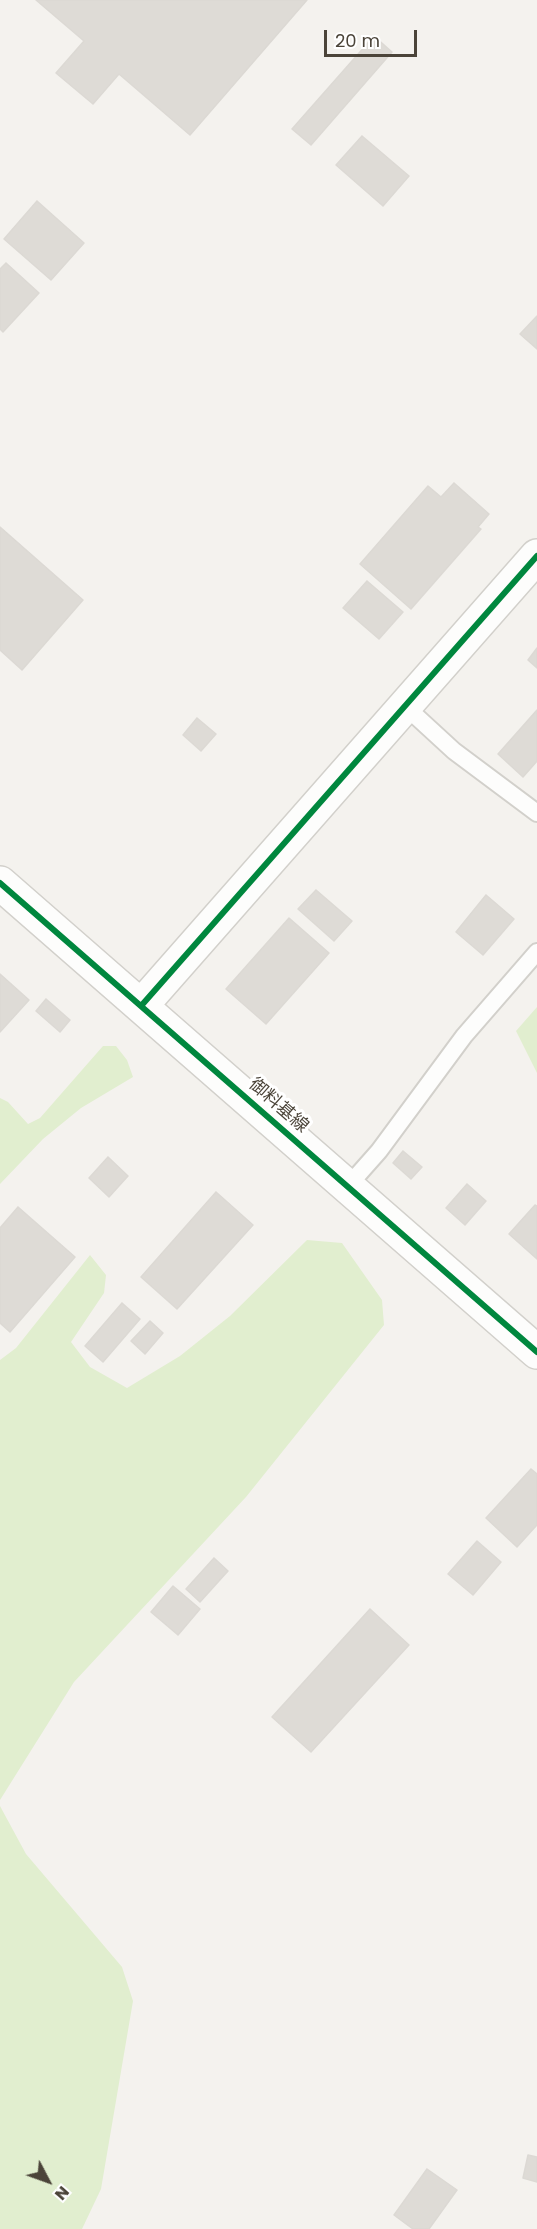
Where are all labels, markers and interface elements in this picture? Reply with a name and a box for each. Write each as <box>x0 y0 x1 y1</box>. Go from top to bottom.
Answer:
scale bar <box>327 18 420 56</box>
text: 20 m <box>335 28 380 53</box>
street label: 御料基線 <box>244 1074 312 1138</box>
north arrow <box>18 2151 78 2211</box>
text: N <box>49 2181 75 2205</box>

